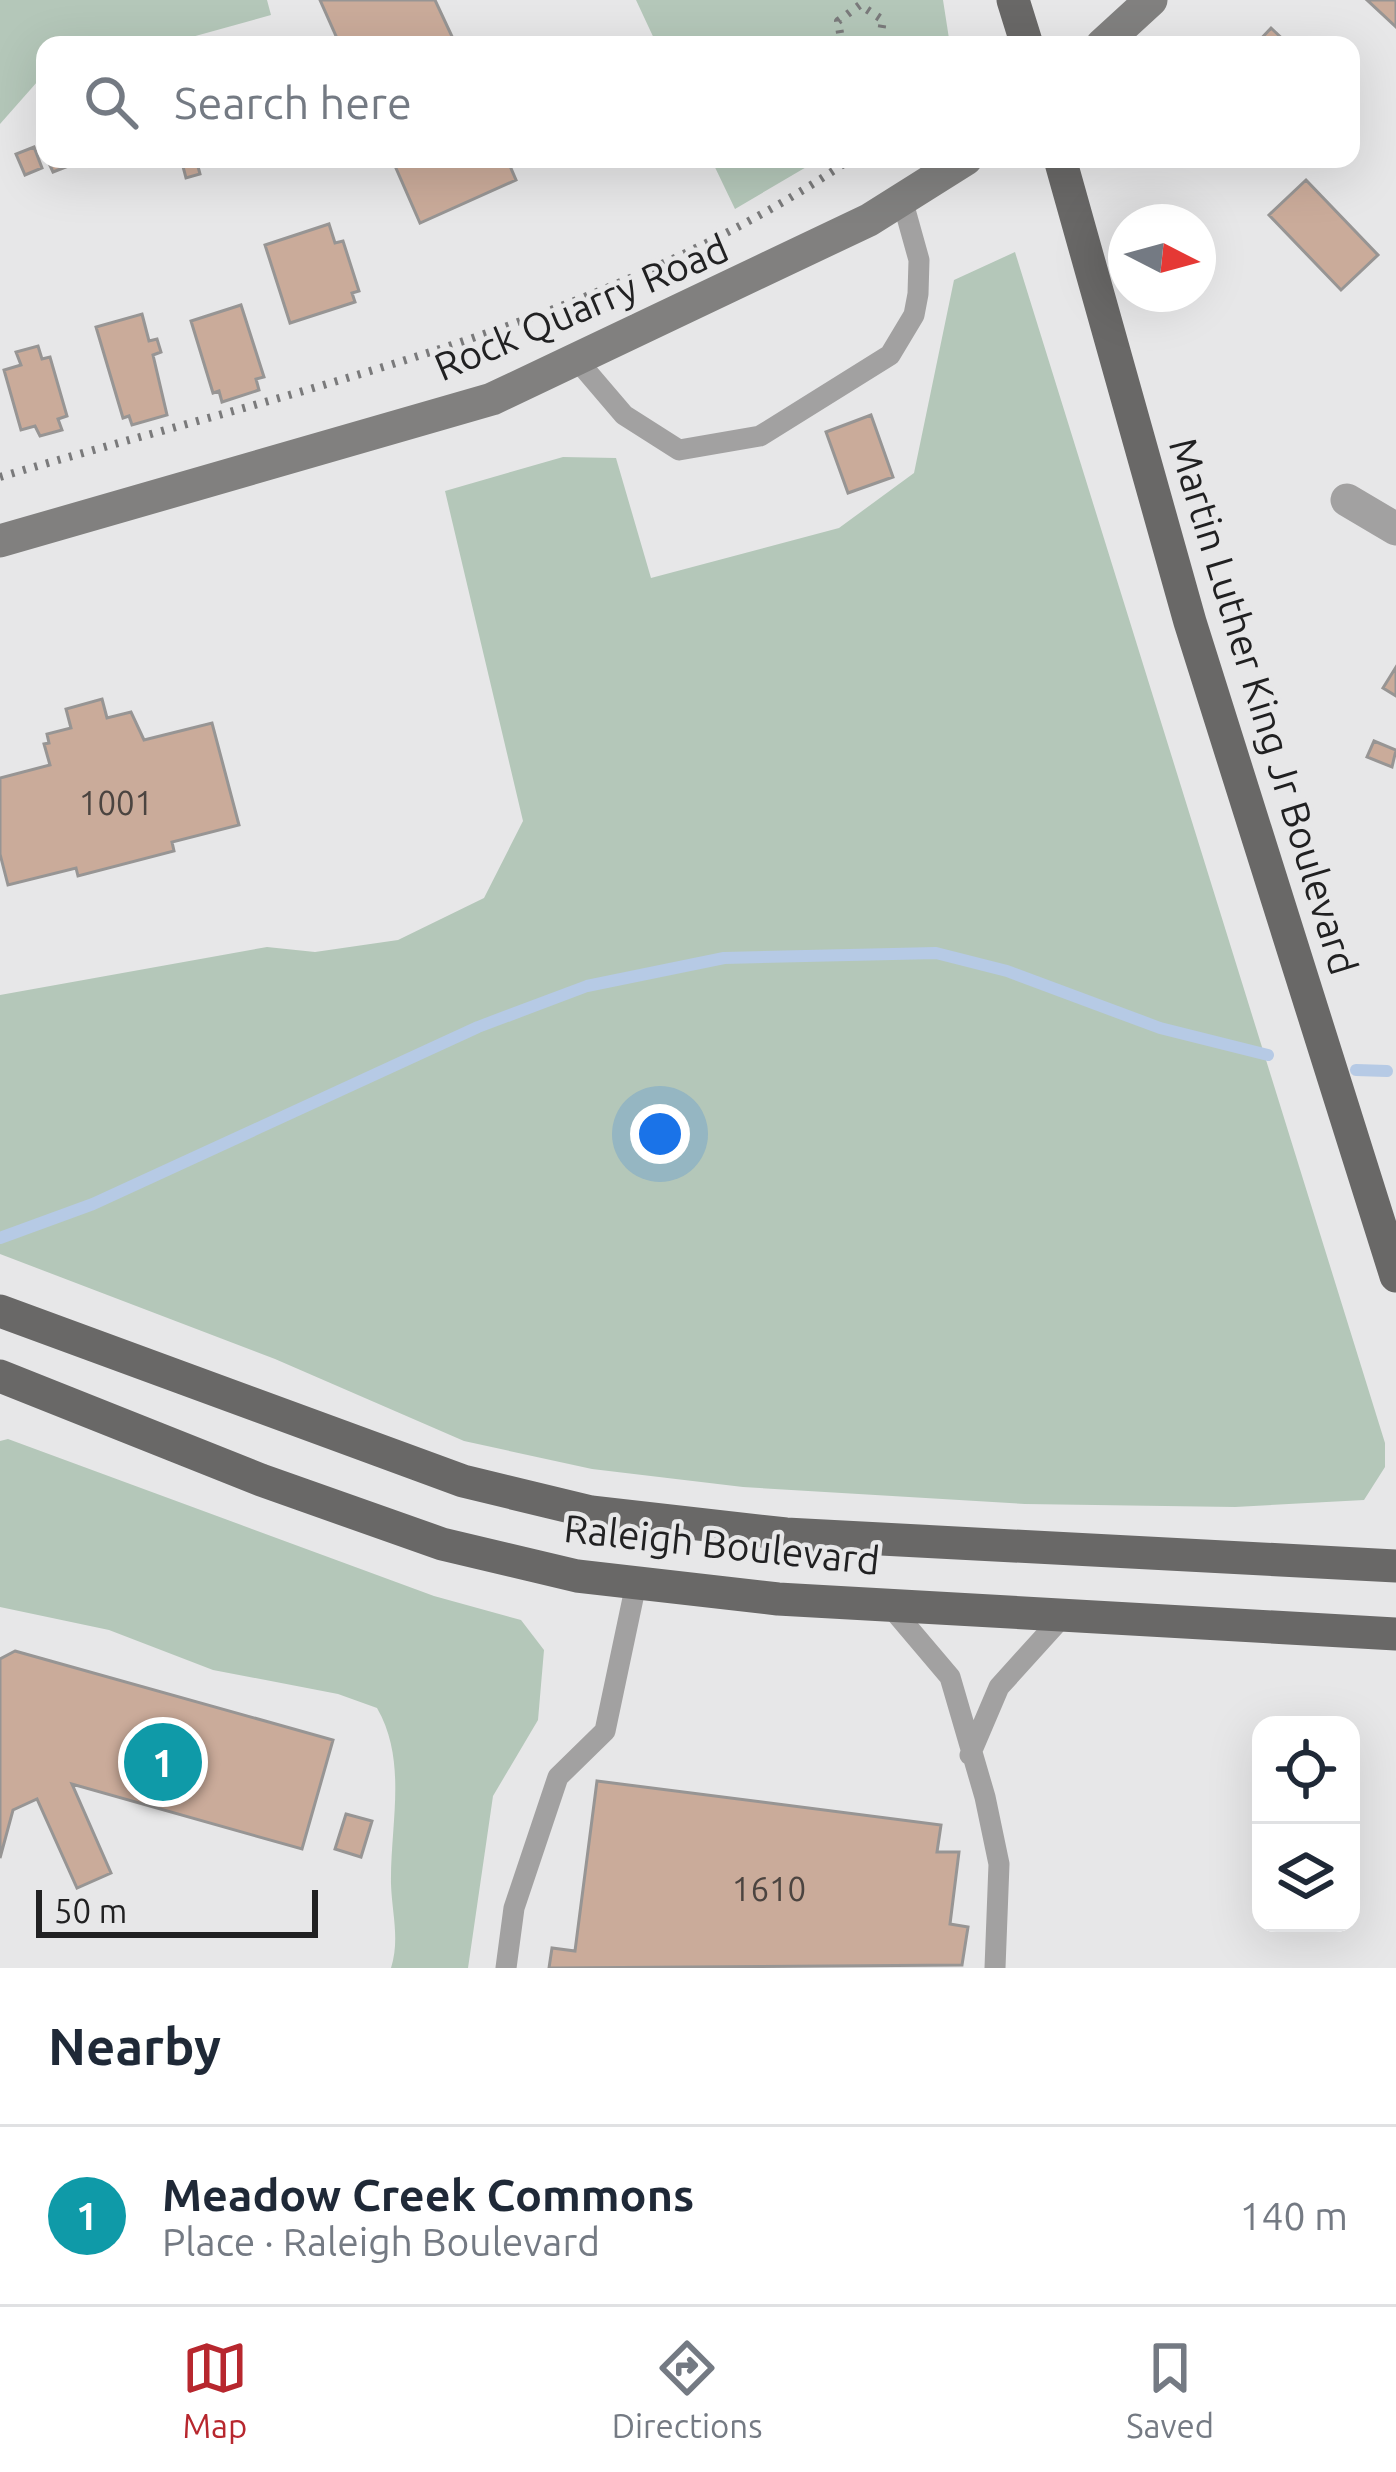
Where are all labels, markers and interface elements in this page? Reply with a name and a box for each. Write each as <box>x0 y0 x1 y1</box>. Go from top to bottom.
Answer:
search box <box>36 36 1360 168</box>
icon: search <box>78 69 144 135</box>
text: Search here <box>174 77 412 128</box>
north arrow <box>1108 204 1216 312</box>
street label: Rock Quarry Road <box>428 226 734 388</box>
street label: Martin Luther King Jr Boulevard <box>1162 433 1366 979</box>
house number: 1001 <box>79 784 153 821</box>
your location <box>630 1104 690 1164</box>
street label: Raleigh Boulevard <box>562 1506 882 1582</box>
map controls <box>1252 1716 1360 1932</box>
button: locate <box>1252 1716 1360 1824</box>
pin: 1 <box>124 1717 202 1807</box>
button: layers <box>1252 1824 1360 1932</box>
house number: 1610 <box>732 1870 806 1907</box>
scale bar <box>36 1884 318 1937</box>
text: 50 m <box>54 1892 127 1929</box>
text: Nearby <box>48 2017 221 2075</box>
text: Meadow Creek Commons <box>162 2169 694 2220</box>
text: 1 <box>76 2194 98 2237</box>
text: 140 m <box>1239 2194 1348 2237</box>
text: Place · Raleigh Boulevard <box>162 2220 600 2263</box>
tab: Map <box>182 2335 248 2444</box>
tab: Directions <box>612 2335 762 2444</box>
tab: Saved <box>1126 2335 1214 2444</box>

